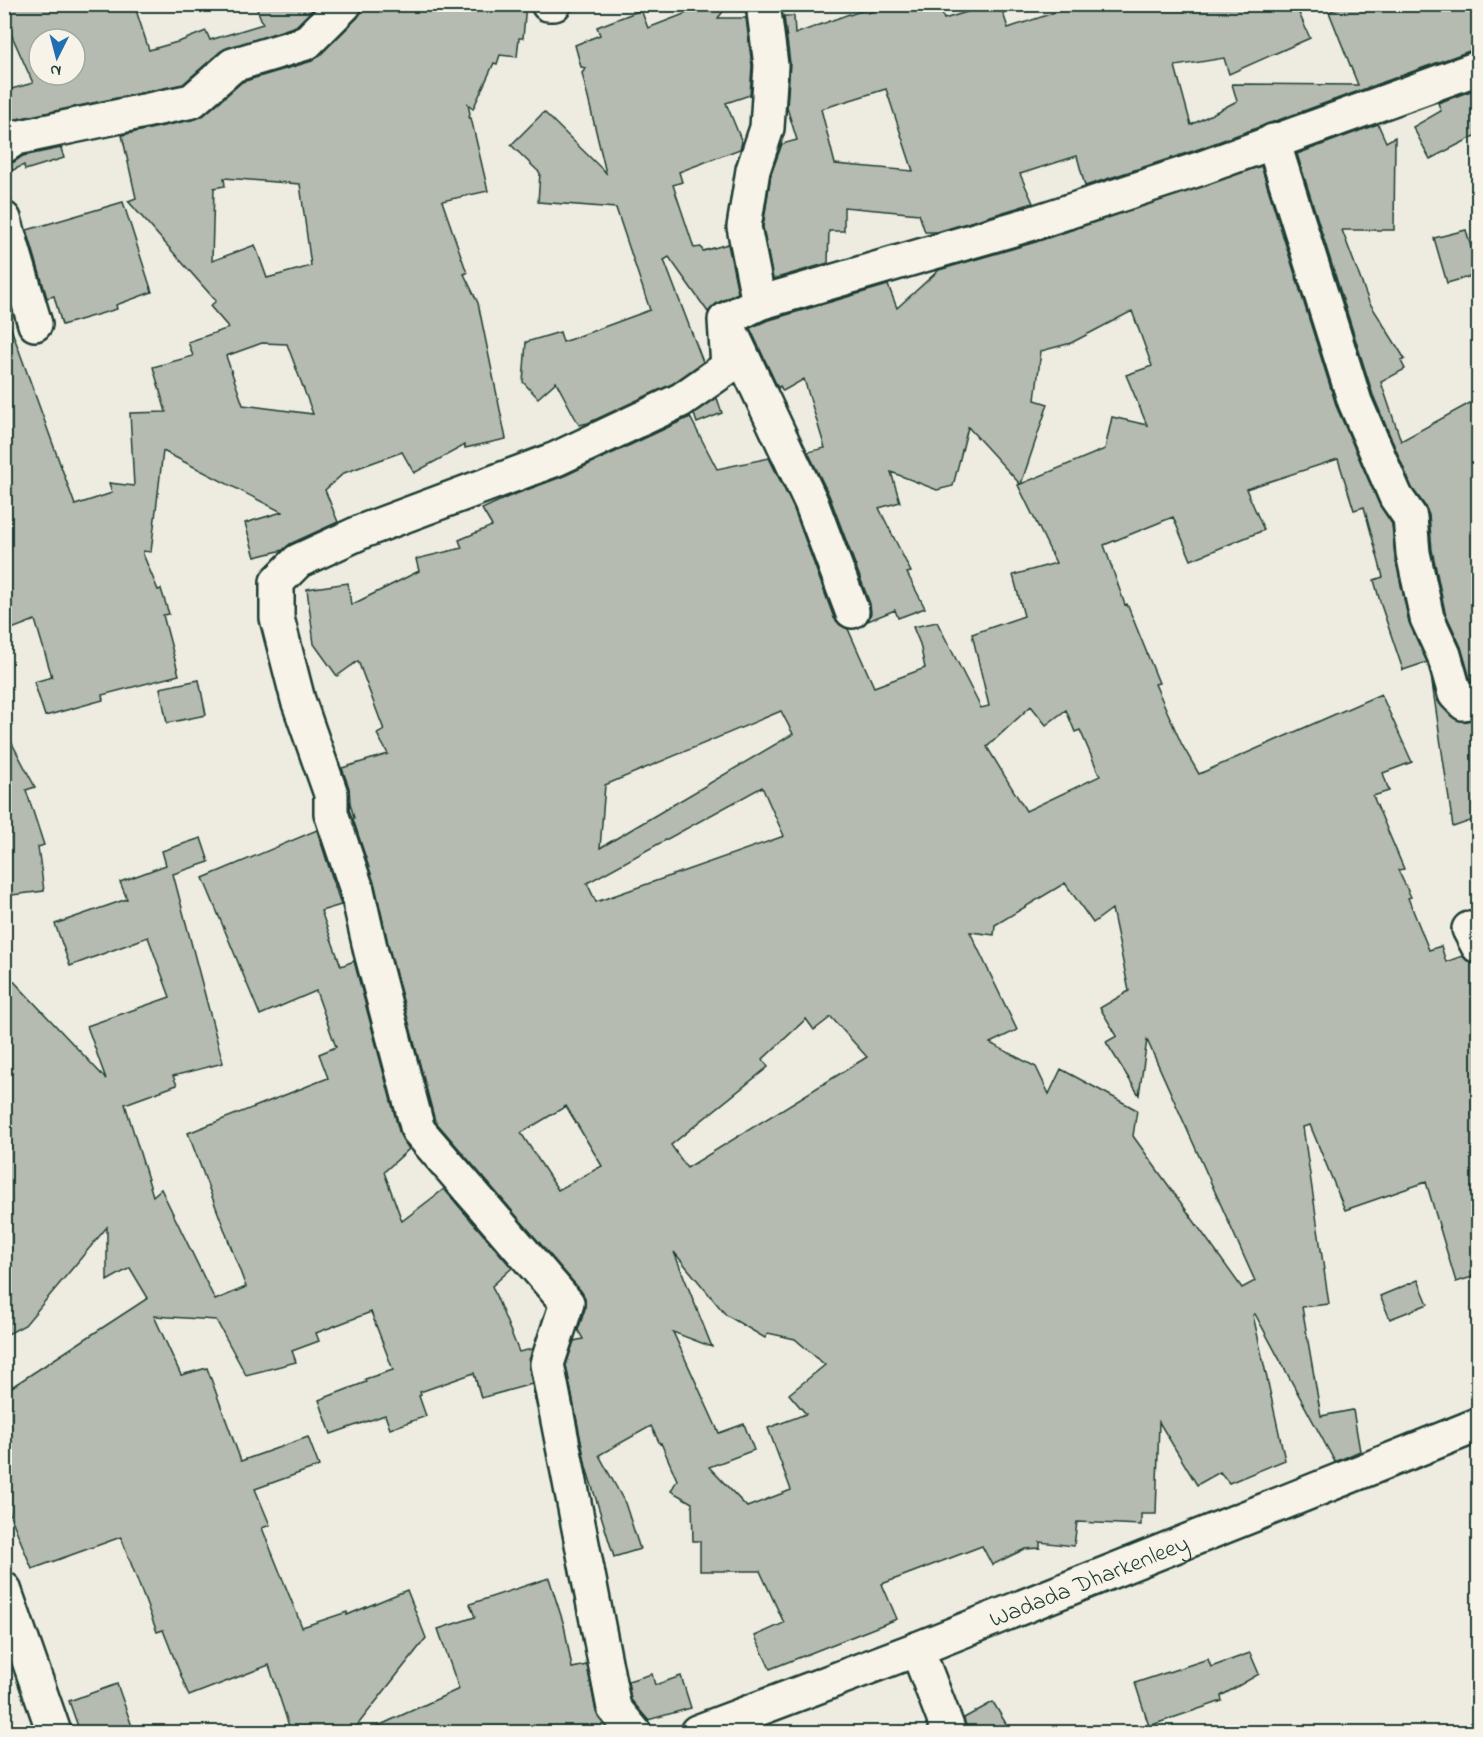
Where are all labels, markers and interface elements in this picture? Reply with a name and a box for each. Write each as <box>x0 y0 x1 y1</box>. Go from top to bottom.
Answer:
north arrow <box>27 27 87 87</box>
text: N <box>49 57 62 82</box>
street label: Wadada Dharkenleey <box>985 1527 1195 1638</box>

